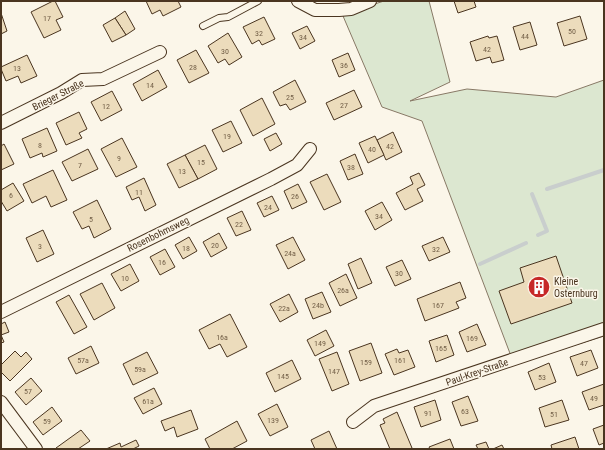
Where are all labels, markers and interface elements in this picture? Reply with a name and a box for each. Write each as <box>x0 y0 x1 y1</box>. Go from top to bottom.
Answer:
house number: 17 <box>43 14 51 23</box>
house number: 50 <box>568 27 576 36</box>
house number: 32 <box>255 29 263 38</box>
house number: 44 <box>521 32 529 41</box>
house number: 34 <box>299 33 307 42</box>
house number: 42 <box>483 45 491 54</box>
house number: 30 <box>221 47 229 56</box>
house number: 36 <box>340 61 348 70</box>
house number: 28 <box>189 63 197 72</box>
house number: 13 <box>13 64 21 73</box>
street label: Brieger Straße <box>30 77 86 113</box>
house number: 14 <box>146 81 154 90</box>
house number: 25 <box>286 93 294 102</box>
house number: 27 <box>340 101 348 110</box>
house number: 12 <box>102 102 110 111</box>
house number: 19 <box>223 132 231 141</box>
house number: 8 <box>38 141 42 150</box>
house number: 42 <box>386 142 394 151</box>
house number: 40 <box>368 145 376 154</box>
house number: 9 <box>117 154 121 163</box>
house number: 15 <box>197 158 205 167</box>
house number: 7 <box>78 161 82 170</box>
house number: 38 <box>347 163 355 172</box>
house number: 13 <box>178 167 186 176</box>
house number: 11 <box>135 188 143 197</box>
house number: 6 <box>9 191 13 200</box>
house number: 26 <box>291 192 299 201</box>
house number: 24 <box>264 203 272 212</box>
house number: 34 <box>375 212 383 221</box>
street label: Rosenbohmsweg <box>125 214 191 254</box>
house number: 5 <box>89 215 93 224</box>
house number: 22 <box>235 220 243 229</box>
house number: 20 <box>211 241 219 250</box>
house number: 3 <box>38 242 42 251</box>
house number: 18 <box>182 244 190 253</box>
house number: 32 <box>432 245 440 254</box>
house number: 24a <box>284 249 296 258</box>
house number: 16 <box>158 258 166 267</box>
house number: 30 <box>395 269 403 278</box>
house number: 10 <box>121 274 129 283</box>
building icon: Kleine Osternburg <box>526 274 552 300</box>
place label: Kleine Osternburg <box>554 276 598 299</box>
house number: 26a <box>337 286 349 295</box>
house number: 24b <box>312 301 324 310</box>
house number: 167 <box>432 301 444 310</box>
house number: 22a <box>278 304 290 313</box>
house number: 16a <box>216 333 228 342</box>
house number: 169 <box>466 334 478 343</box>
house number: 149 <box>314 339 326 348</box>
house number: 165 <box>435 344 447 353</box>
house number: 57a <box>77 356 89 365</box>
house number: 161 <box>394 356 406 365</box>
street label: Paul-Krey-Straße <box>444 356 510 388</box>
house number: 159 <box>360 358 372 367</box>
house number: 47 <box>580 359 588 368</box>
house number: 59a <box>134 365 146 374</box>
house number: 147 <box>328 367 340 376</box>
house number: 145 <box>277 372 289 381</box>
house number: 53 <box>538 373 546 382</box>
house number: 57 <box>24 387 32 396</box>
house number: 49 <box>590 394 598 403</box>
house number: 61a <box>142 397 154 406</box>
house number: 63 <box>461 407 469 416</box>
house number: 91 <box>424 409 432 418</box>
house number: 51 <box>550 410 558 419</box>
house number: 139 <box>267 416 279 425</box>
house number: 59 <box>43 417 51 426</box>

